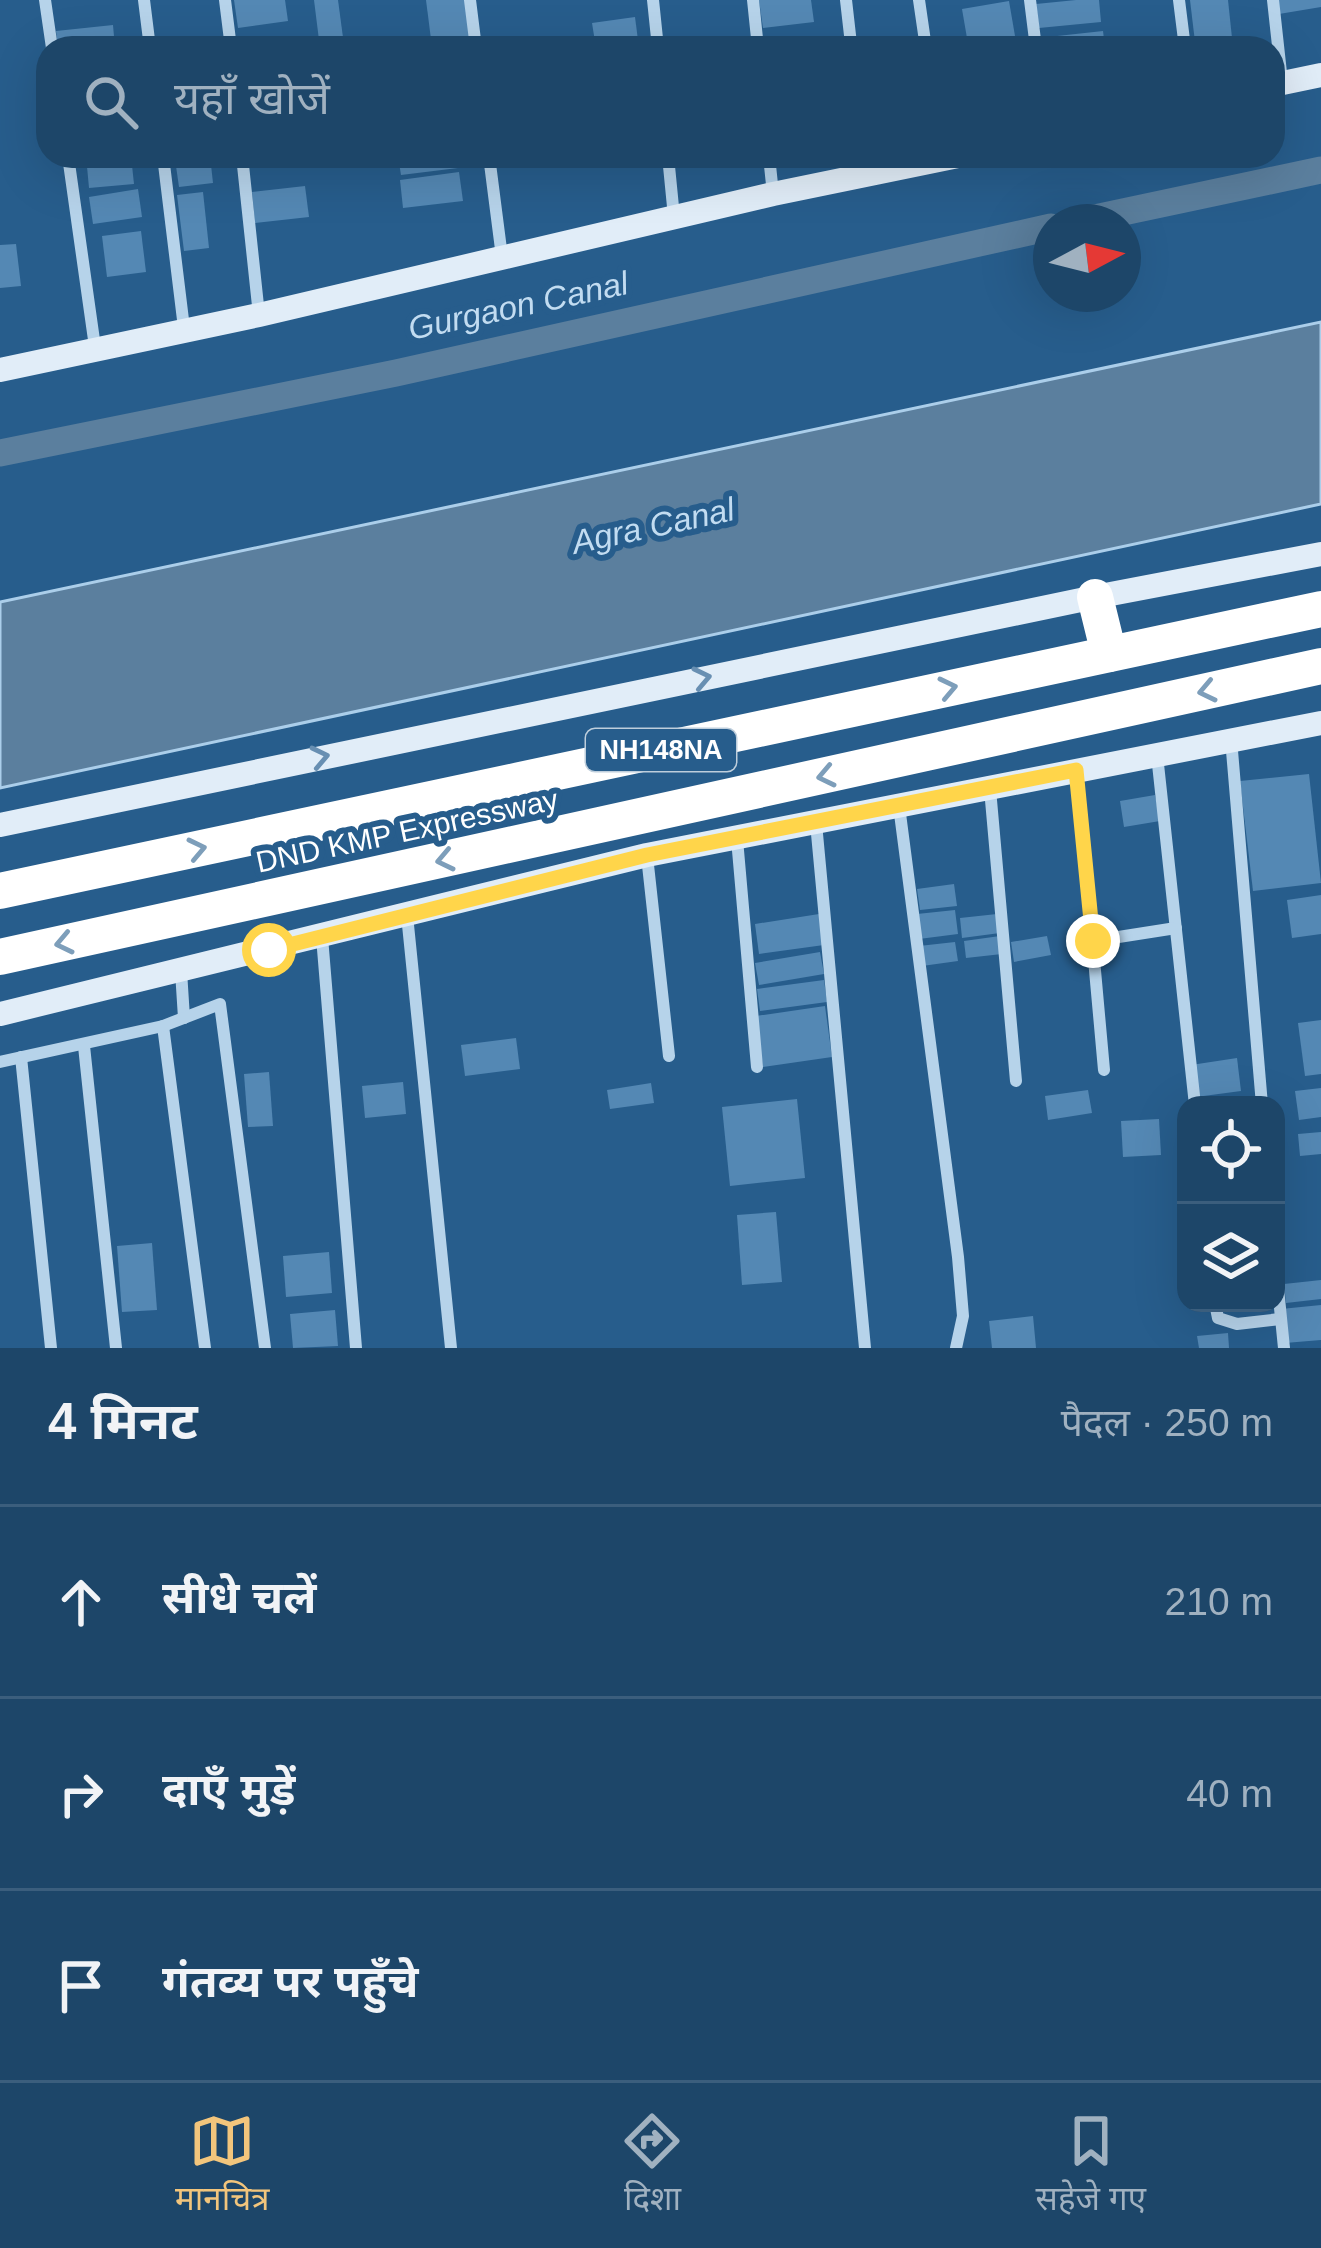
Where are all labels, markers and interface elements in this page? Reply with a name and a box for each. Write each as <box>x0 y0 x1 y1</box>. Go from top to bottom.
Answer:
search box <box>36 36 1285 168</box>
icon: search <box>78 69 144 135</box>
text: यहाँ खोजें <box>174 73 330 124</box>
north arrow <box>1033 204 1141 312</box>
water label: Gurgaon Canal <box>405 264 633 347</box>
water label: Agra Canal <box>567 490 739 561</box>
one-way arrow <box>691 666 711 692</box>
one-way arrow <box>937 677 957 702</box>
one-way arrow <box>1197 678 1217 703</box>
road number: NH148NA <box>586 729 736 771</box>
one-way arrow <box>309 746 329 771</box>
one-way arrow <box>816 762 836 787</box>
street label: DND KMP Expressway <box>253 782 561 879</box>
one-way arrow <box>186 837 206 862</box>
one-way arrow <box>436 846 456 871</box>
route end <box>1066 914 1120 968</box>
route start <box>242 923 296 977</box>
one-way arrow <box>55 929 75 954</box>
map controls <box>1177 1096 1285 1312</box>
button: locate <box>1177 1096 1285 1204</box>
button: layers <box>1177 1204 1285 1312</box>
text: 4 मिनट <box>48 1393 198 1450</box>
text: पैदल · 250 m <box>1061 1401 1273 1444</box>
icon: ahead <box>48 1569 114 1635</box>
text: सीधे चलें <box>162 1572 316 1623</box>
text: 210 m <box>1165 1580 1273 1623</box>
icon: right <box>48 1761 114 1827</box>
text: दाएँ मुड़ें <box>162 1764 295 1815</box>
text: 40 m <box>1186 1772 1273 1815</box>
icon: arrive <box>48 1953 114 2019</box>
text: गंतव्य पर पहुँचे <box>162 1956 418 2007</box>
tab: मानचित्र <box>175 2108 269 2223</box>
tab: दिशा <box>619 2108 685 2223</box>
tab: सहेजे गए <box>1036 2108 1146 2223</box>

